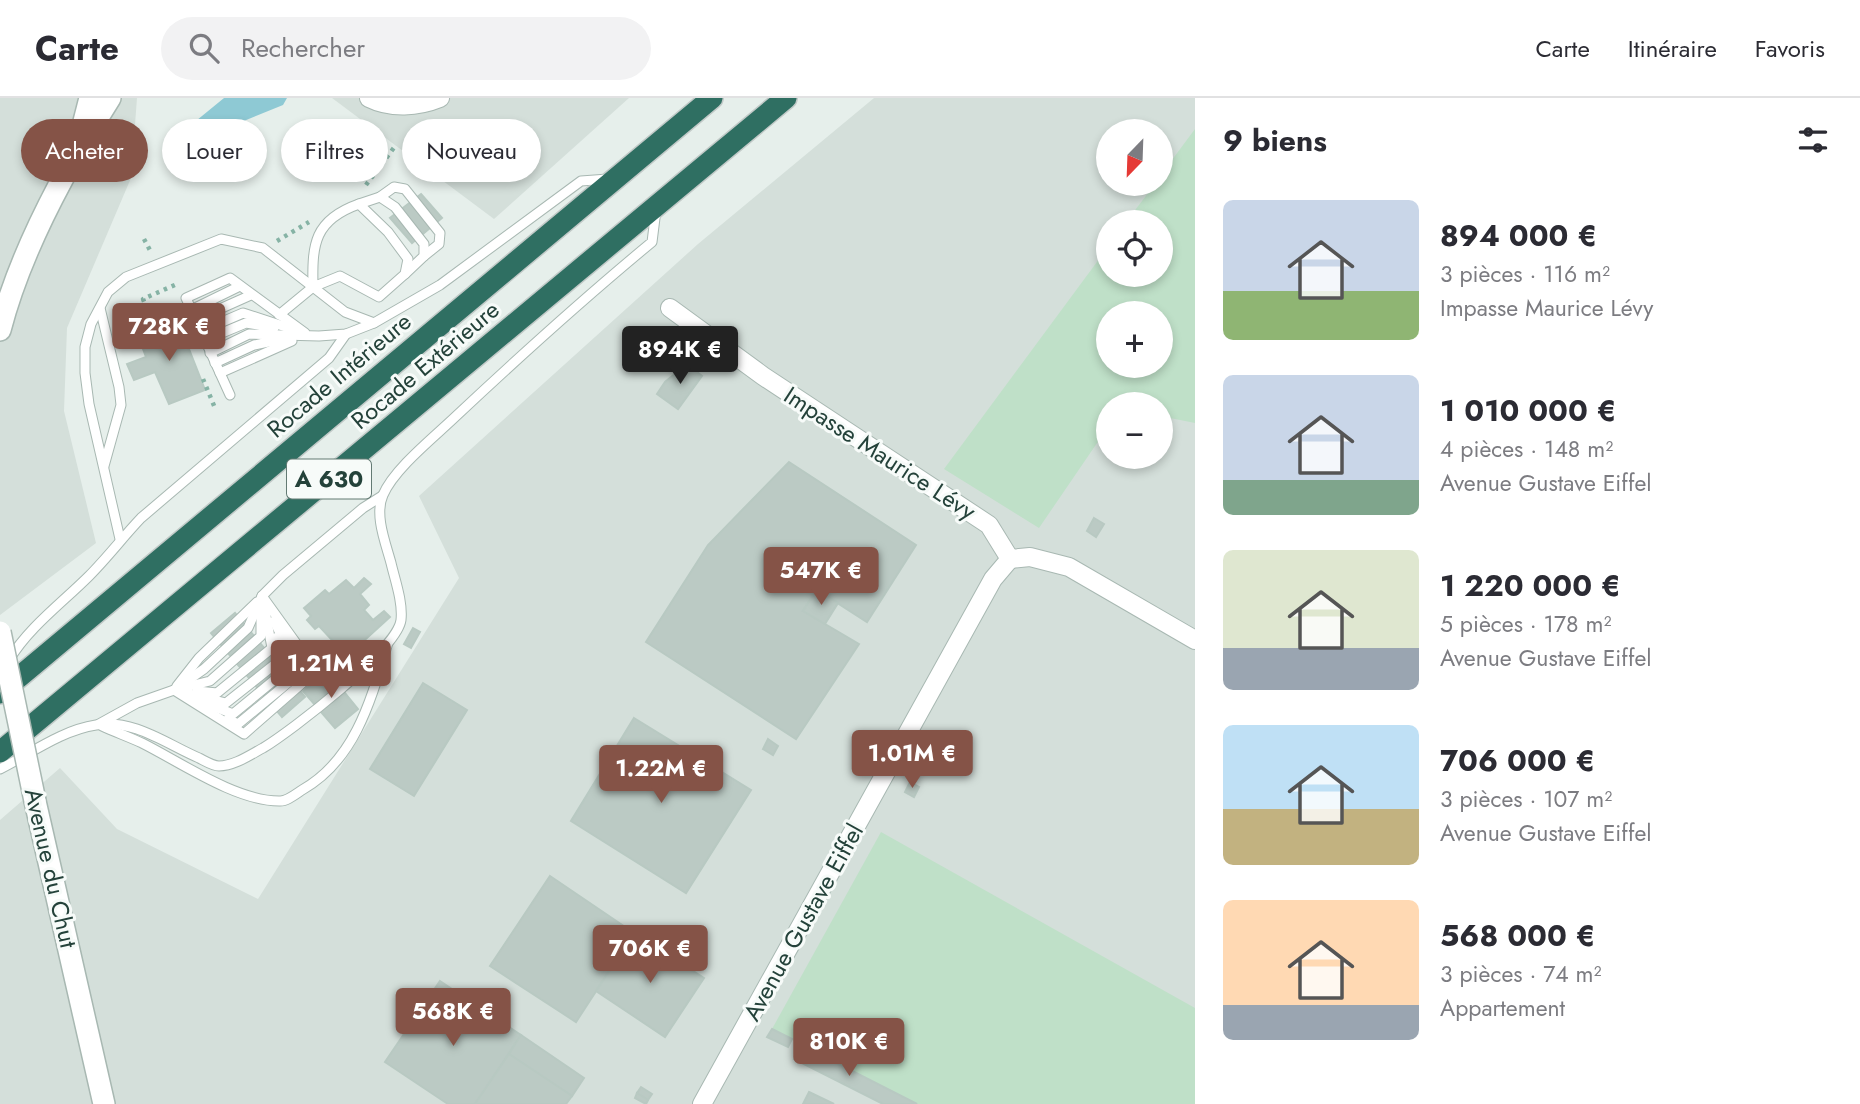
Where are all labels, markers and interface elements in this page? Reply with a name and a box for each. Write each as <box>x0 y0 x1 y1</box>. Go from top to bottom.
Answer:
search box <box>161 17 651 80</box>
text: Carte <box>35 25 119 72</box>
icon: search <box>185 29 223 67</box>
text: Rechercher <box>241 29 365 67</box>
text: Carte <box>1535 31 1590 66</box>
text: Itinéraire <box>1628 31 1717 66</box>
text: Favoris <box>1755 31 1825 66</box>
chip: Acheter <box>21 119 148 182</box>
chip: Louer <box>162 119 267 182</box>
chip: Filtres <box>281 119 388 182</box>
chip: Nouveau <box>402 119 541 182</box>
north arrow <box>1096 119 1172 196</box>
map controls <box>1096 119 1173 469</box>
text: 9 biens <box>1223 119 1327 162</box>
icon: filters <box>1794 121 1832 159</box>
button: locate <box>1096 210 1173 287</box>
text: 894 000 € <box>1440 214 1597 257</box>
icon: home <box>1279 228 1363 312</box>
text: 3 pièces · 116 m² <box>1440 257 1610 291</box>
text: Impasse Maurice Lévy <box>1440 291 1653 325</box>
street label: Rocade Extérieure <box>343 292 507 438</box>
button: + <box>1096 301 1173 378</box>
pin: 728K € <box>112 303 226 363</box>
street label: Rocade Intérieure <box>259 304 419 446</box>
text: 728K € <box>128 309 210 343</box>
pin: 894K € <box>623 327 737 386</box>
text: 894K € <box>638 332 722 366</box>
street label: Impasse Maurice Lévy <box>777 378 983 529</box>
text: 1 010 000 € <box>1440 389 1617 432</box>
button: − <box>1096 392 1173 469</box>
icon: home <box>1279 403 1363 487</box>
text: 4 pièces · 148 m² <box>1440 432 1613 466</box>
road number: A 630 <box>287 460 371 498</box>
text: Avenue Gustave Eiffel <box>1440 466 1652 500</box>
pin: 547K € <box>764 547 878 607</box>
text: 547K € <box>780 553 862 587</box>
text: 1 220 000 € <box>1440 564 1621 607</box>
icon: home <box>1279 578 1363 662</box>
text: 5 pièces · 178 m² <box>1440 607 1611 641</box>
pin: 1.21M € <box>266 640 396 700</box>
text: Avenue Gustave Eiffel <box>1440 641 1652 675</box>
text: 1.21M € <box>287 646 375 680</box>
pin: 1.01M € <box>847 730 977 790</box>
text: 1.01M € <box>868 736 956 770</box>
text: 706 000 € <box>1440 739 1595 782</box>
pin: 1.22M € <box>596 746 726 805</box>
text: 1.22M € <box>615 751 707 785</box>
icon: home <box>1279 753 1363 837</box>
text: 3 pièces · 107 m² <box>1440 782 1612 816</box>
street label: Avenue du Chut <box>16 785 86 952</box>
text: Avenue Gustave Eiffel <box>1440 816 1652 850</box>
street label: Avenue Gustave Eiffel <box>734 817 872 1027</box>
text: 568 000 € <box>1440 914 1595 957</box>
pin: 706K € <box>593 926 707 985</box>
icon: home <box>1279 928 1363 1012</box>
text: 706K € <box>609 931 691 965</box>
text: 3 pièces · 74 m² <box>1440 957 1601 991</box>
pin: 568K € <box>396 988 510 1048</box>
text: Appartement <box>1440 991 1565 1025</box>
text: 568K € <box>412 994 494 1028</box>
pin: 810K € <box>792 1018 906 1078</box>
text: 810K € <box>809 1024 889 1058</box>

